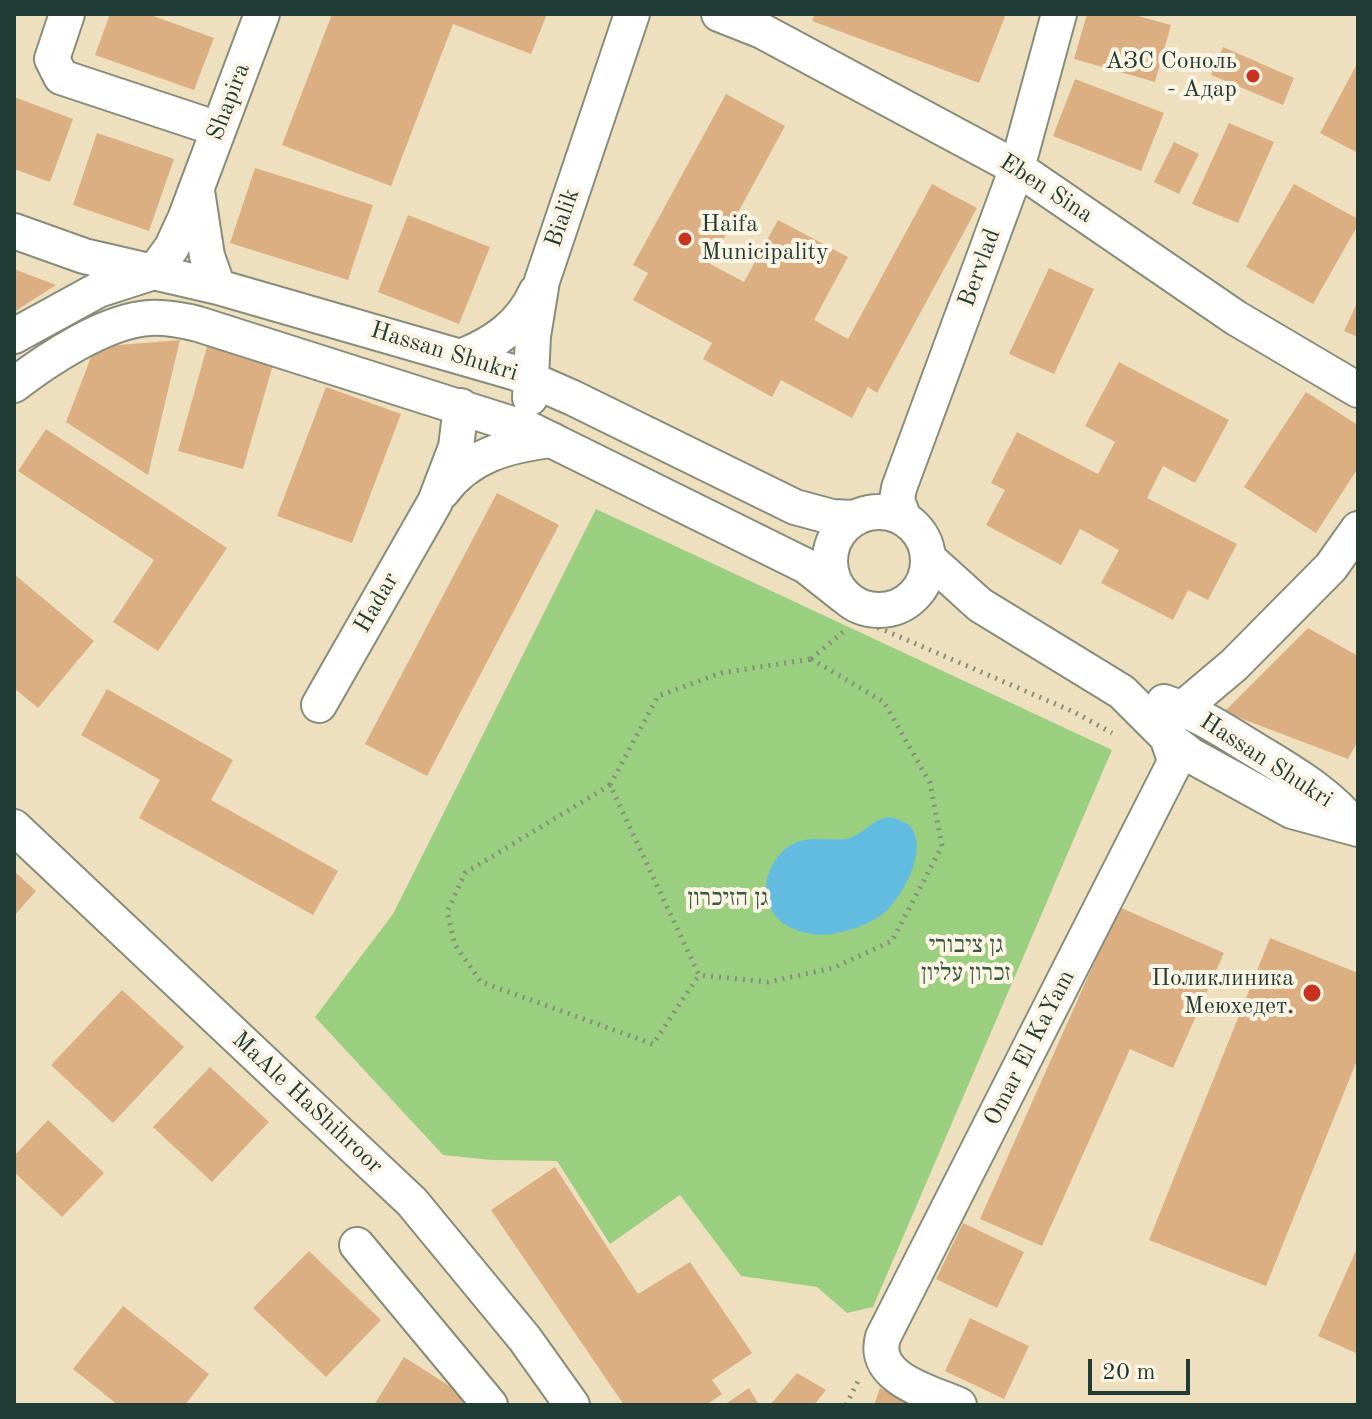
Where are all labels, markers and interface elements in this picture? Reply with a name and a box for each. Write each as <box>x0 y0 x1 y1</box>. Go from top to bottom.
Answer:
place label: АЗС Соноль - Адар <box>1105 48 1237 104</box>
street label: Shapira <box>201 59 257 145</box>
marker: АЗС Соноль - Адар <box>1244 67 1262 85</box>
street label: Eben Sina <box>994 148 1098 230</box>
street label: Bialik <box>540 185 586 251</box>
place label: Haifa Municipality <box>701 211 829 267</box>
street label: Bervlad <box>953 225 1007 311</box>
marker: Haifa Municipality <box>676 230 694 248</box>
street label: Hassan Shukri <box>367 316 521 388</box>
street label: Hadar <box>348 568 406 638</box>
street label: Hassan Shukri <box>1194 707 1338 815</box>
park label: גן הזיכרון <box>688 885 768 913</box>
park label: גן ציבורי זכרון עליון <box>921 932 1011 988</box>
street label: Omar El KaYam <box>978 965 1082 1131</box>
place label: Поликлиника Меюхедет. <box>1151 965 1294 1021</box>
marker: Поликлиника Меюхедет. <box>1301 982 1323 1004</box>
street label: MaAle HaShihroor <box>225 1026 389 1180</box>
scale bar <box>1092 1343 1194 1393</box>
text: 20 m <box>1102 1361 1156 1385</box>

